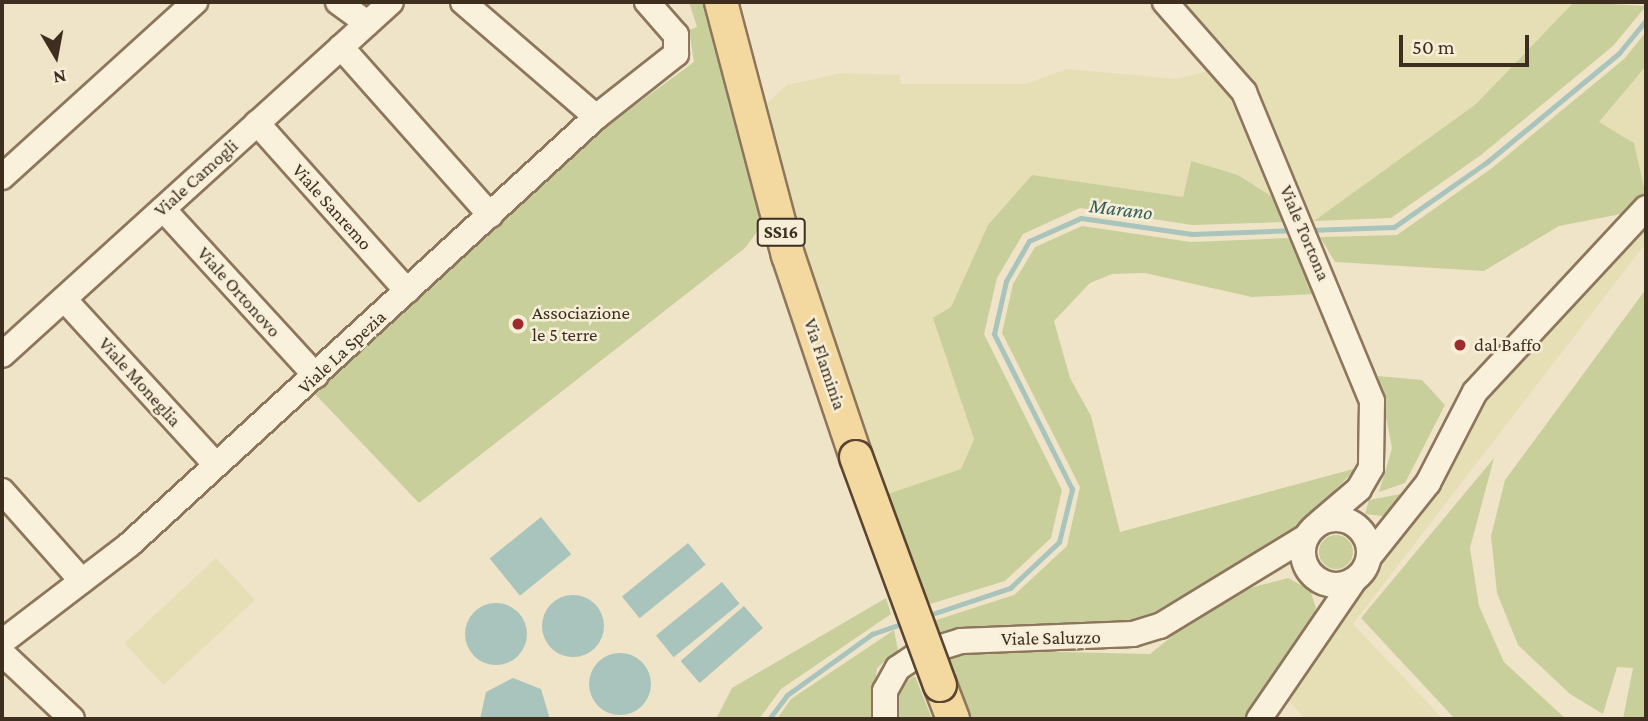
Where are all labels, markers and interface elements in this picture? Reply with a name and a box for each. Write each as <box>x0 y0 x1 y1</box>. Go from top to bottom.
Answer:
north arrow <box>21 21 91 91</box>
scale bar <box>1403 21 1532 65</box>
text: 50 m <box>1412 35 1455 59</box>
text: N <box>52 66 68 89</box>
street label: Viale Camogli <box>149 134 243 222</box>
street label: Viale Sanremo <box>287 159 377 255</box>
street label: Viale Tortona <box>1275 182 1335 284</box>
water label: Marano <box>1088 193 1154 225</box>
road number: SS16 <box>756 218 806 246</box>
street label: Viale Ortonovo <box>192 242 286 342</box>
place label: Associazione le 5 terre <box>532 302 630 346</box>
street label: Viale La Spezia <box>293 305 391 399</box>
street label: Via Flaminia <box>799 315 851 413</box>
marker: Associazione le 5 terre <box>510 316 526 332</box>
street label: Viale Moneglia <box>94 332 186 432</box>
place label: dal Baffo <box>1474 334 1541 356</box>
marker: dal Baffo <box>1452 337 1468 353</box>
street label: Viale Saluzzo <box>1001 626 1101 650</box>

